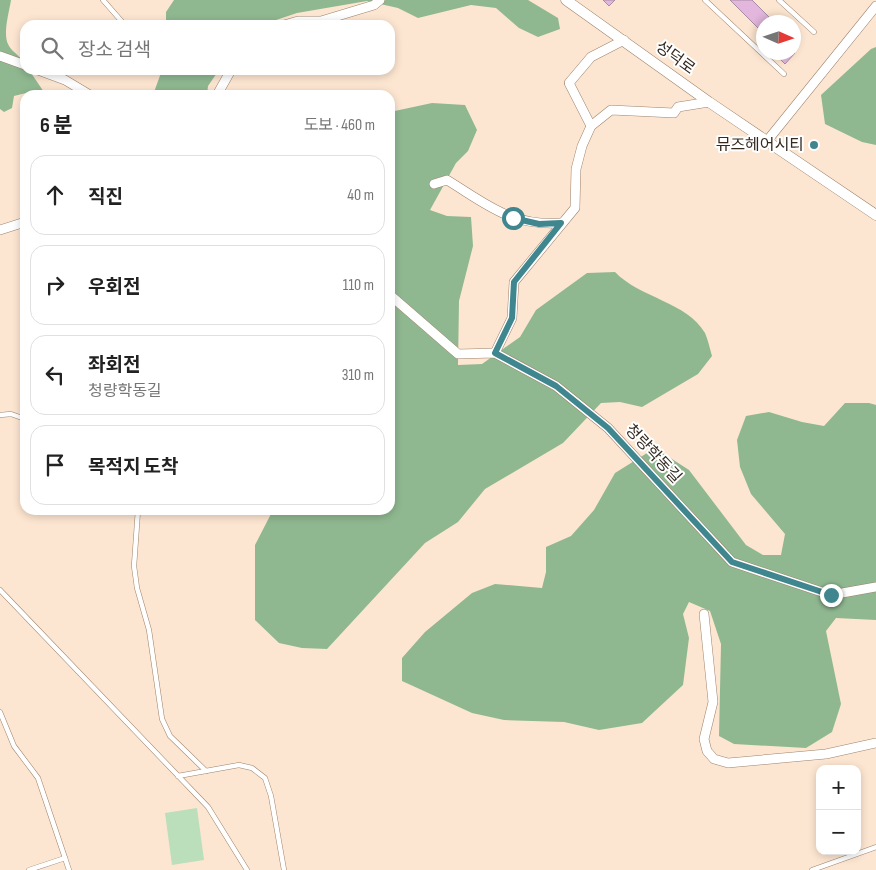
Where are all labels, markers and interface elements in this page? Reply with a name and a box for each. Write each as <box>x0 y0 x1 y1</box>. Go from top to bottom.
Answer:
north arrow <box>756 15 801 60</box>
search box <box>20 20 395 75</box>
icon: search <box>38 34 66 62</box>
street label: 성덕로 <box>652 37 699 79</box>
text: 장소 검색 <box>78 39 151 62</box>
text: 6 분 <box>40 113 73 138</box>
text: 도보 · 460 m <box>304 116 375 135</box>
place label: 뮤즈헤어시티 <box>716 136 804 155</box>
marker: 뮤즈헤어시티 <box>808 139 820 151</box>
icon: ahead <box>41 181 69 209</box>
text: 직진 <box>88 186 123 209</box>
text: 40 m <box>347 186 374 205</box>
route start <box>502 207 525 230</box>
icon: right <box>41 271 69 299</box>
text: 우회전 <box>88 276 140 299</box>
text: 110 m <box>343 276 374 295</box>
text: 좌회전 <box>88 354 140 377</box>
icon: left <box>41 361 69 389</box>
text: 310 m <box>342 366 374 385</box>
text: 청량학동길 <box>88 382 162 401</box>
street label: 청량학동길 <box>621 421 685 487</box>
icon: arrive <box>41 451 69 479</box>
text: 목적지 도착 <box>88 456 178 479</box>
route end <box>820 584 843 607</box>
map controls <box>816 765 861 855</box>
button: + <box>816 765 861 810</box>
button: − <box>816 810 861 855</box>

